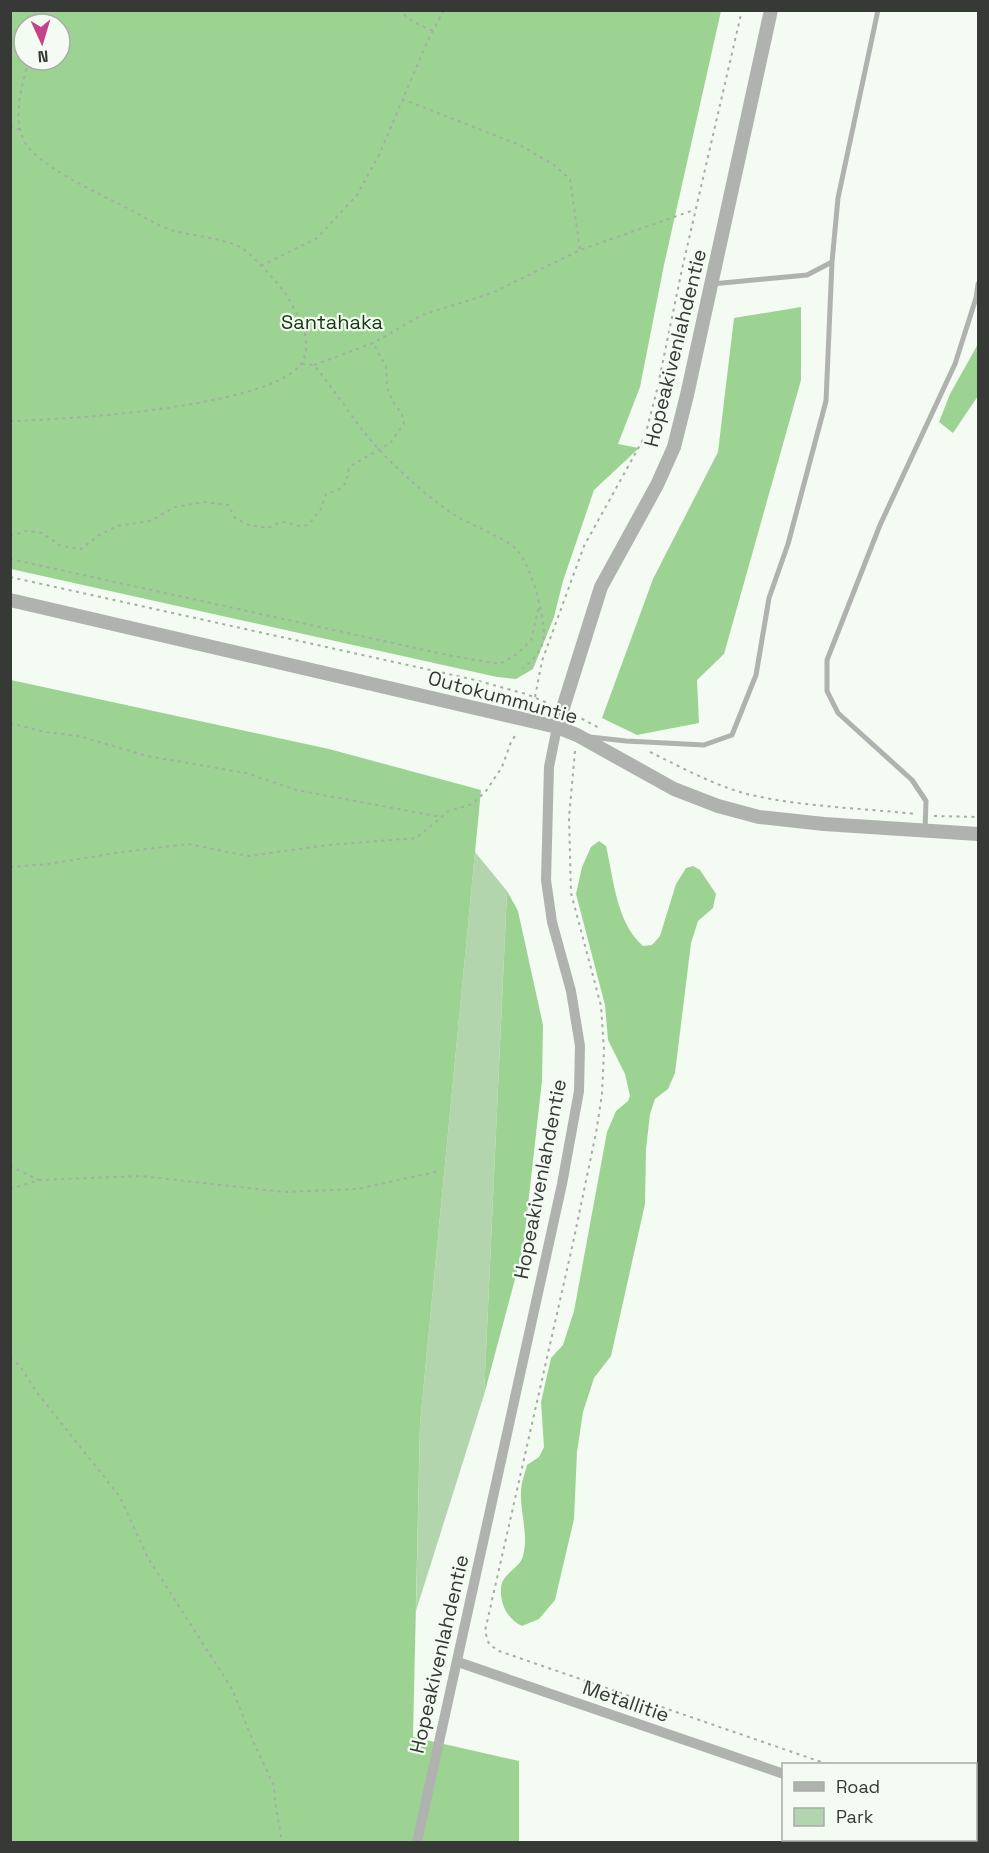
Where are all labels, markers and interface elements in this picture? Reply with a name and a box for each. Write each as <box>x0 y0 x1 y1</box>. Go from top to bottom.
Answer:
north arrow <box>12 12 72 72</box>
text: N <box>37 46 49 67</box>
street label: Hopeakivenlahdentie <box>638 246 712 450</box>
park label: Santahaka <box>281 309 383 335</box>
street label: Outokummuntie <box>425 664 581 730</box>
street label: Hopeakivenlahdentie <box>508 1077 572 1281</box>
street label: Hopeakivenlahdentie <box>403 1552 475 1756</box>
street label: Metallitie <box>579 1674 673 1728</box>
legend <box>782 1763 977 1841</box>
text: Road <box>836 1775 880 1798</box>
text: Park <box>836 1805 874 1828</box>

